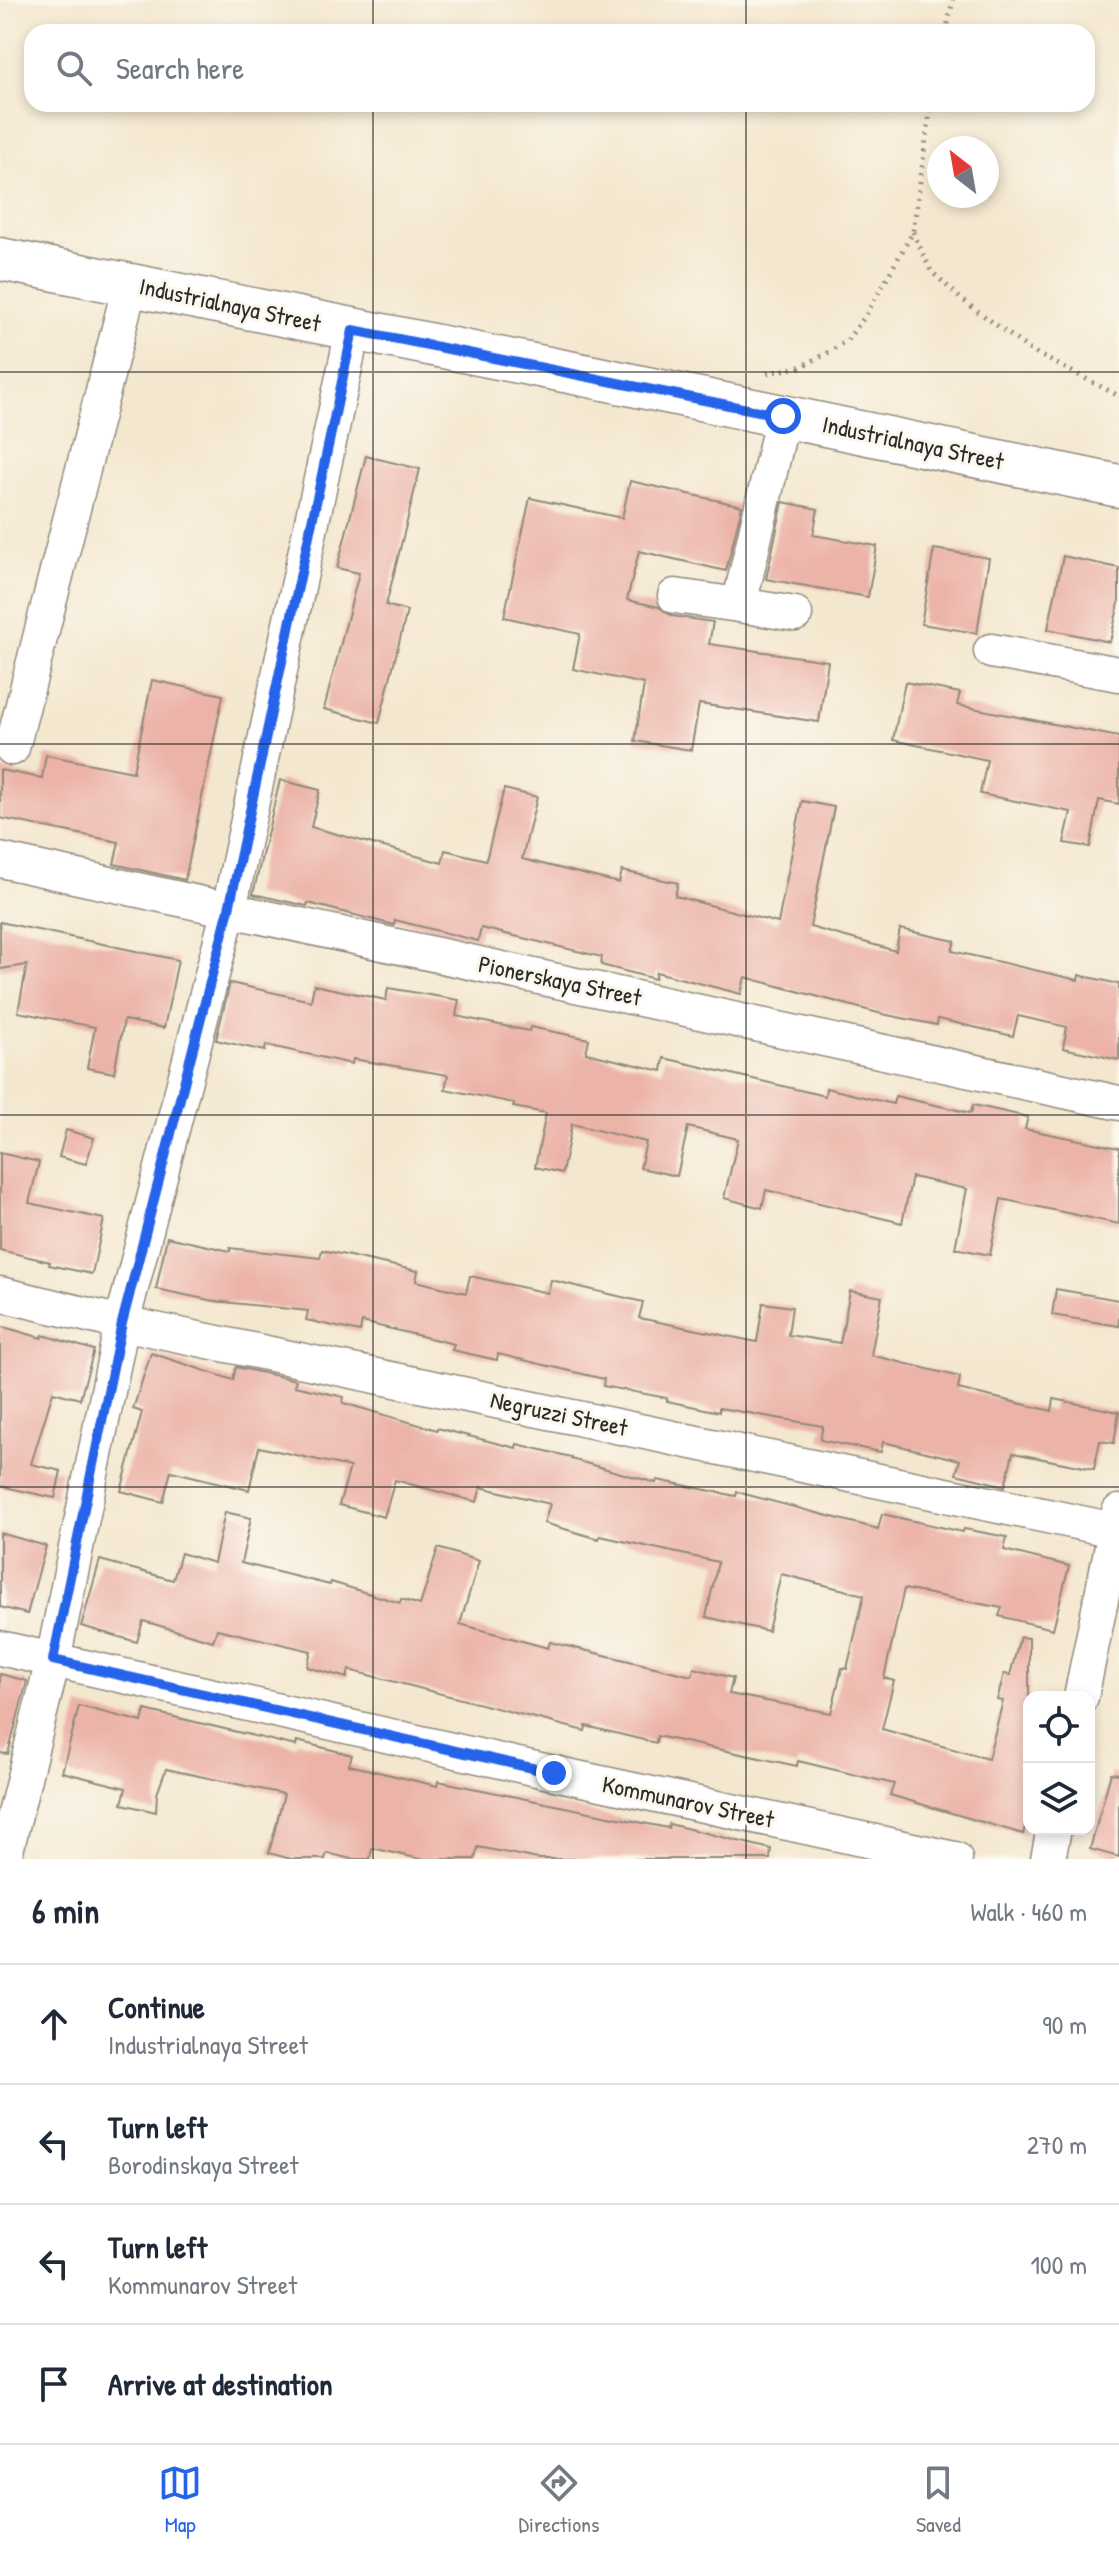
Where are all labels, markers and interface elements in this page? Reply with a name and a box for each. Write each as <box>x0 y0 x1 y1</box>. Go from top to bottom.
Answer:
search box <box>24 24 1095 112</box>
icon: search <box>52 46 96 90</box>
text: Search here <box>116 48 244 88</box>
north arrow <box>927 136 999 208</box>
street label: Industrialnaya Street <box>137 269 325 339</box>
route start <box>765 398 801 434</box>
street label: Industrialnaya Street <box>820 407 1008 477</box>
street label: Pionerskaya Street <box>476 947 645 1013</box>
street label: Negruzzi Street <box>488 1383 631 1443</box>
map controls <box>1023 1691 1095 1835</box>
button: locate <box>1023 1691 1095 1763</box>
route end <box>536 1755 572 1791</box>
button: layers <box>1023 1763 1095 1835</box>
street label: Kommunarov Street <box>599 1767 778 1835</box>
text: 6 min <box>32 1888 100 1934</box>
text: Walk · 460 m <box>970 1894 1087 1929</box>
text: Continue <box>108 1987 205 2027</box>
icon: ahead <box>32 2002 76 2046</box>
text: 90 m <box>1042 2007 1087 2042</box>
text: Industrialnaya Street <box>108 2027 308 2062</box>
text: Turn left <box>108 2107 207 2147</box>
icon: left <box>32 2122 76 2166</box>
text: 270 m <box>1027 2127 1087 2162</box>
text: Borodinskaya Street <box>108 2147 299 2182</box>
text: Turn left <box>108 2227 207 2267</box>
icon: left <box>32 2242 76 2286</box>
text: 100 m <box>1031 2247 1087 2282</box>
text: Kommunarov Street <box>108 2267 297 2302</box>
icon: arrive <box>32 2362 76 2406</box>
text: Arrive at destination <box>108 2364 333 2404</box>
tab: Map <box>158 2461 202 2539</box>
tab: Directions <box>519 2461 600 2539</box>
tab: Saved <box>916 2461 961 2539</box>

